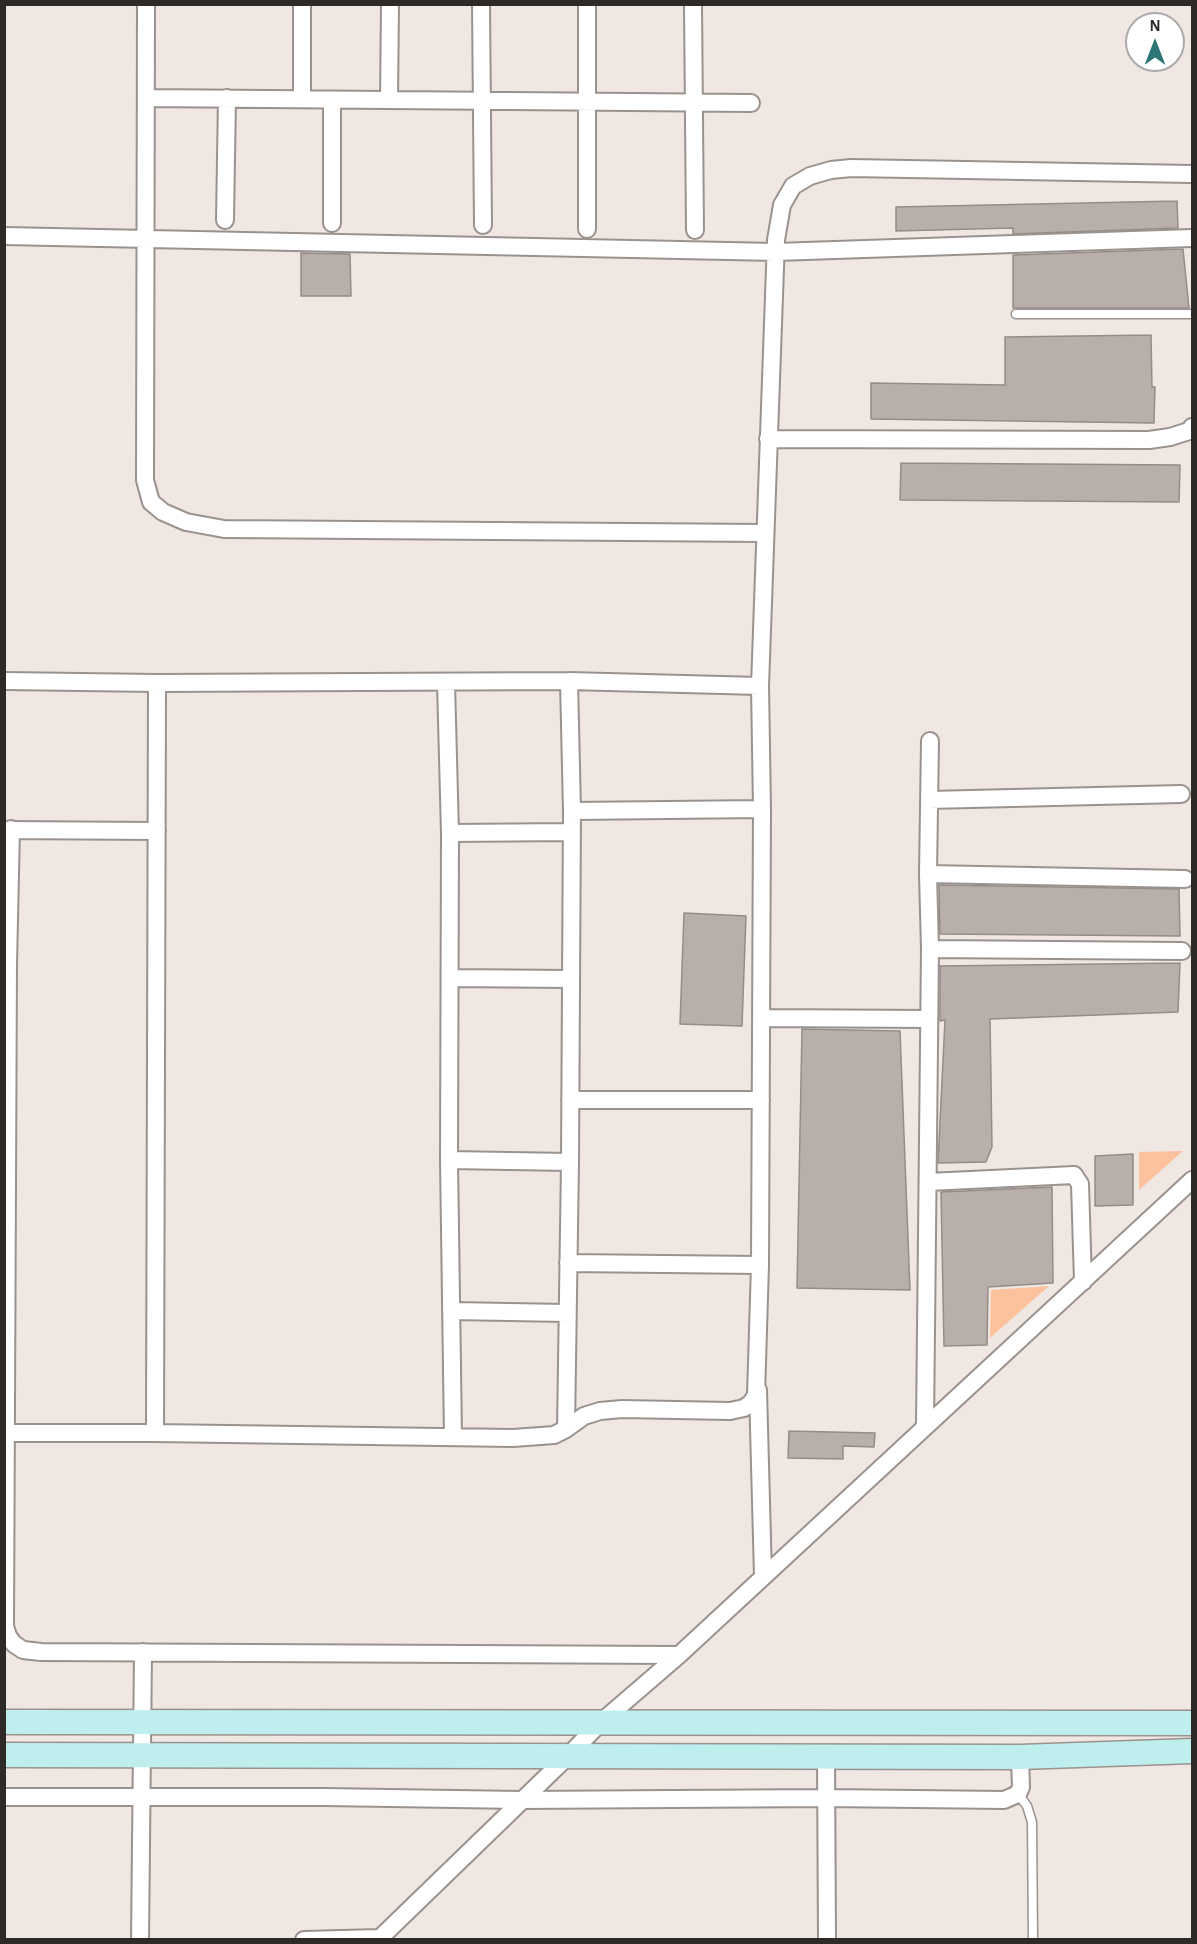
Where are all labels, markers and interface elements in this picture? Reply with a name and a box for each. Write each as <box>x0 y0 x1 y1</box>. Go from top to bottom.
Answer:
north arrow <box>1125 12 1185 72</box>
text: N <box>1149 18 1161 34</box>

